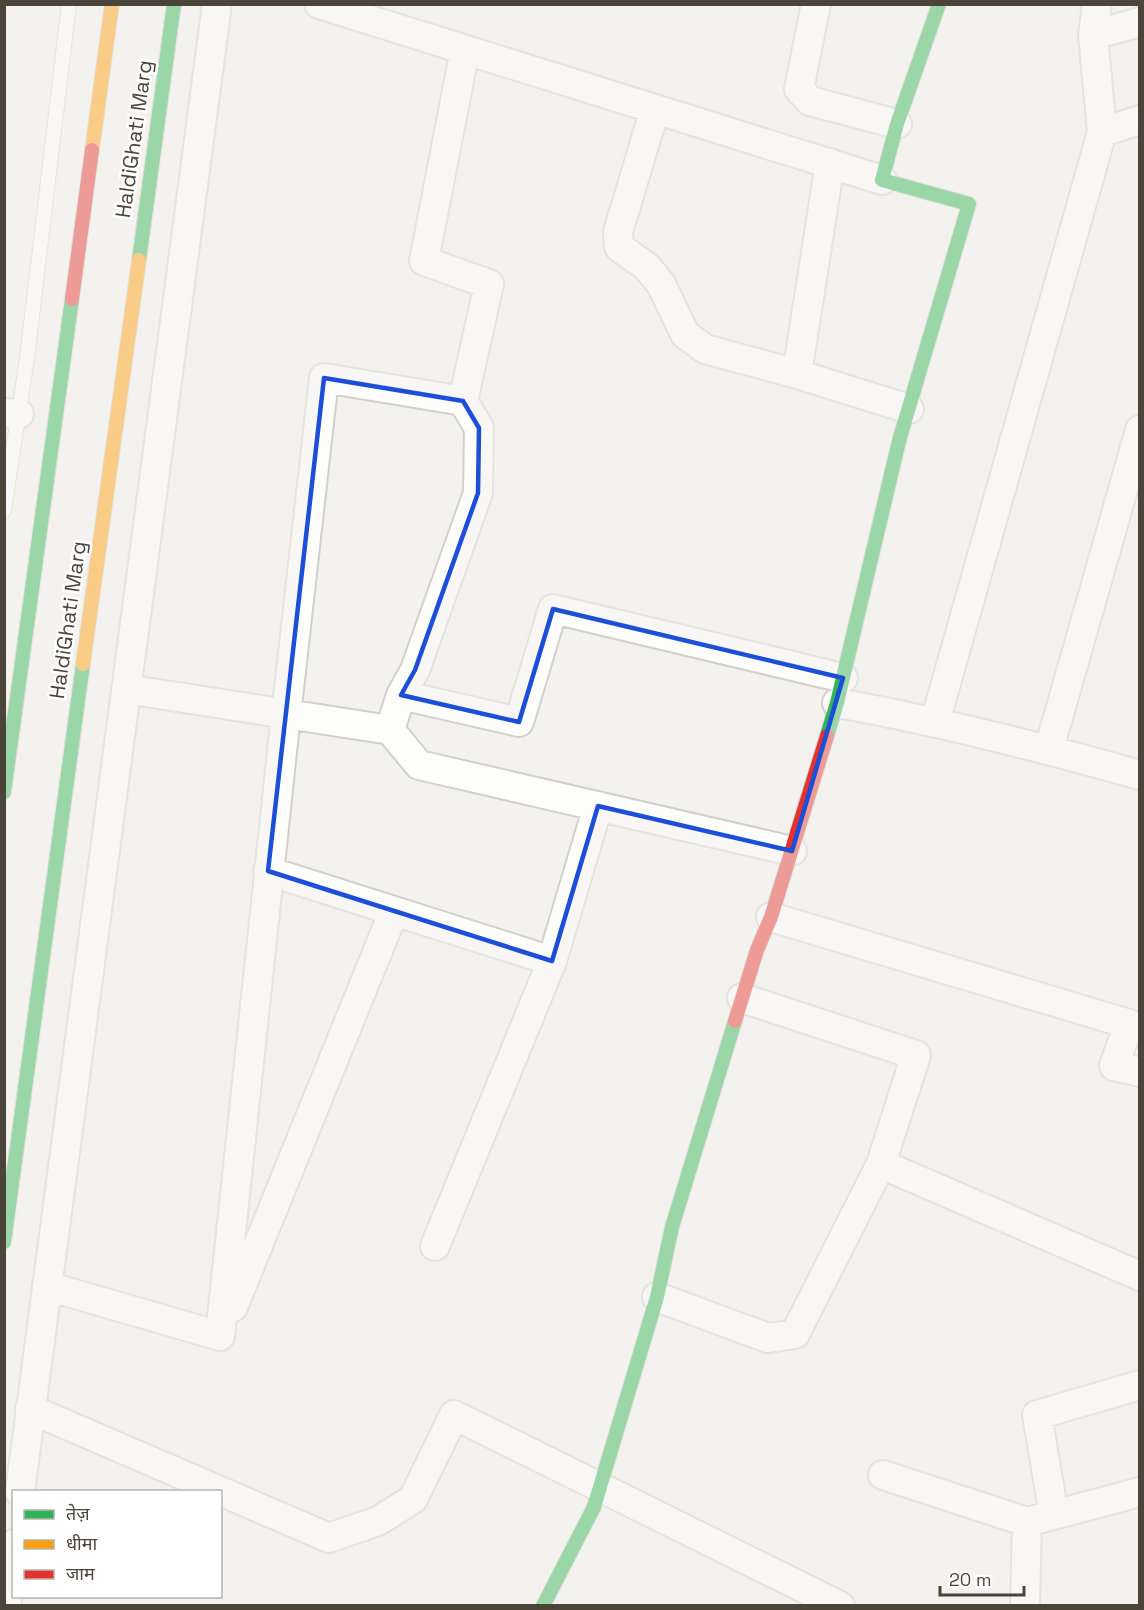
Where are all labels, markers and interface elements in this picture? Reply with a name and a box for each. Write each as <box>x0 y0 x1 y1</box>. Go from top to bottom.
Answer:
street label: HaldiGhati Marg <box>109 58 158 220</box>
street label: HaldiGhati Marg <box>43 539 92 701</box>
legend <box>12 1490 222 1598</box>
text: तेज़ <box>66 1502 90 1525</box>
text: धीमा <box>66 1532 97 1555</box>
scale bar <box>940 1559 1024 1597</box>
text: जाम <box>66 1562 96 1585</box>
text: 20 m <box>949 1568 992 1591</box>

